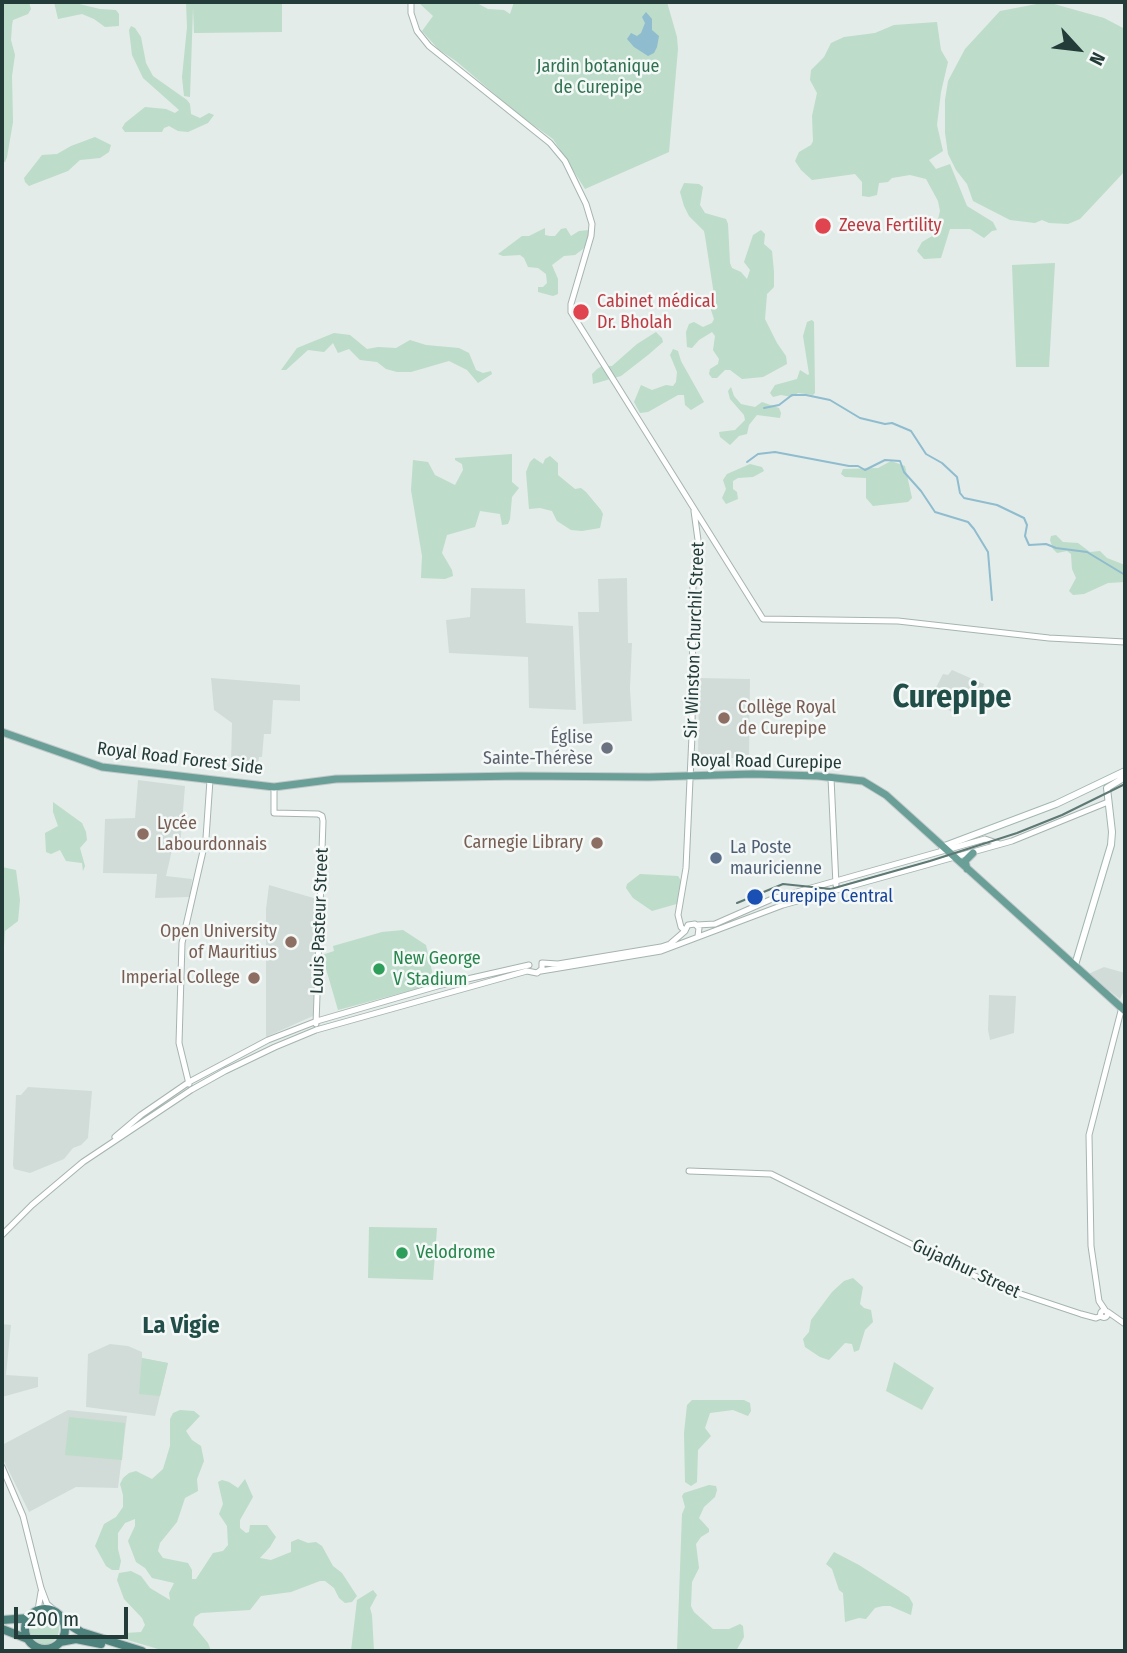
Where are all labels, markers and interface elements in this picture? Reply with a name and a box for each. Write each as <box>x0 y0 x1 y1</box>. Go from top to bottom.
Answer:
north arrow <box>1043 14 1113 84</box>
text: N <box>1084 48 1110 69</box>
park label: Jardin botanique de Curepipe <box>536 56 660 98</box>
place label: Zeeva Fertility <box>839 215 942 237</box>
marker: Zeeva Fertility <box>813 216 833 236</box>
place label: Cabinet médical Dr. Bholah <box>597 291 715 334</box>
marker: Cabinet médical Dr. Bholah <box>571 302 591 322</box>
street label: Sir Winston Churchil Street <box>681 541 709 739</box>
district label: Curepipe <box>892 679 1012 717</box>
place label: Collège Royal de Curepipe <box>738 697 836 740</box>
marker: Collège Royal de Curepipe <box>716 710 732 726</box>
place label: Église Sainte-Thérèse <box>483 727 593 770</box>
street label: Royal Road Forest Side <box>96 738 264 780</box>
marker: Église Sainte-Thérèse <box>599 740 615 756</box>
street label: Royal Road Curepipe <box>690 750 842 774</box>
place label: Lycée Labourdonnais <box>157 813 267 856</box>
marker: Lycée Labourdonnais <box>135 826 151 842</box>
place label: Carnegie Library <box>463 832 583 854</box>
marker: Carnegie Library <box>589 835 605 851</box>
place label: La Poste mauricienne <box>730 837 822 880</box>
street label: Louis Pasteur Street <box>307 847 333 995</box>
marker: La Poste mauricienne <box>708 850 724 866</box>
place label: Curepipe Central <box>771 886 893 908</box>
marker: Curepipe Central <box>745 887 765 907</box>
place label: Open University of Mauritius <box>160 921 277 964</box>
marker: Open University of Mauritius <box>283 934 299 950</box>
place label: New George V Stadium <box>393 948 481 990</box>
marker: New George V Stadium <box>371 961 387 977</box>
place label: Imperial College <box>121 967 240 989</box>
marker: Imperial College <box>246 970 262 986</box>
street label: Gujadhur Street <box>909 1235 1023 1303</box>
place label: Velodrome <box>416 1242 495 1264</box>
marker: Velodrome <box>394 1245 410 1261</box>
district label: La Vigie <box>142 1312 220 1340</box>
scale bar <box>18 1594 131 1638</box>
text: 200 m <box>27 1606 79 1632</box>

